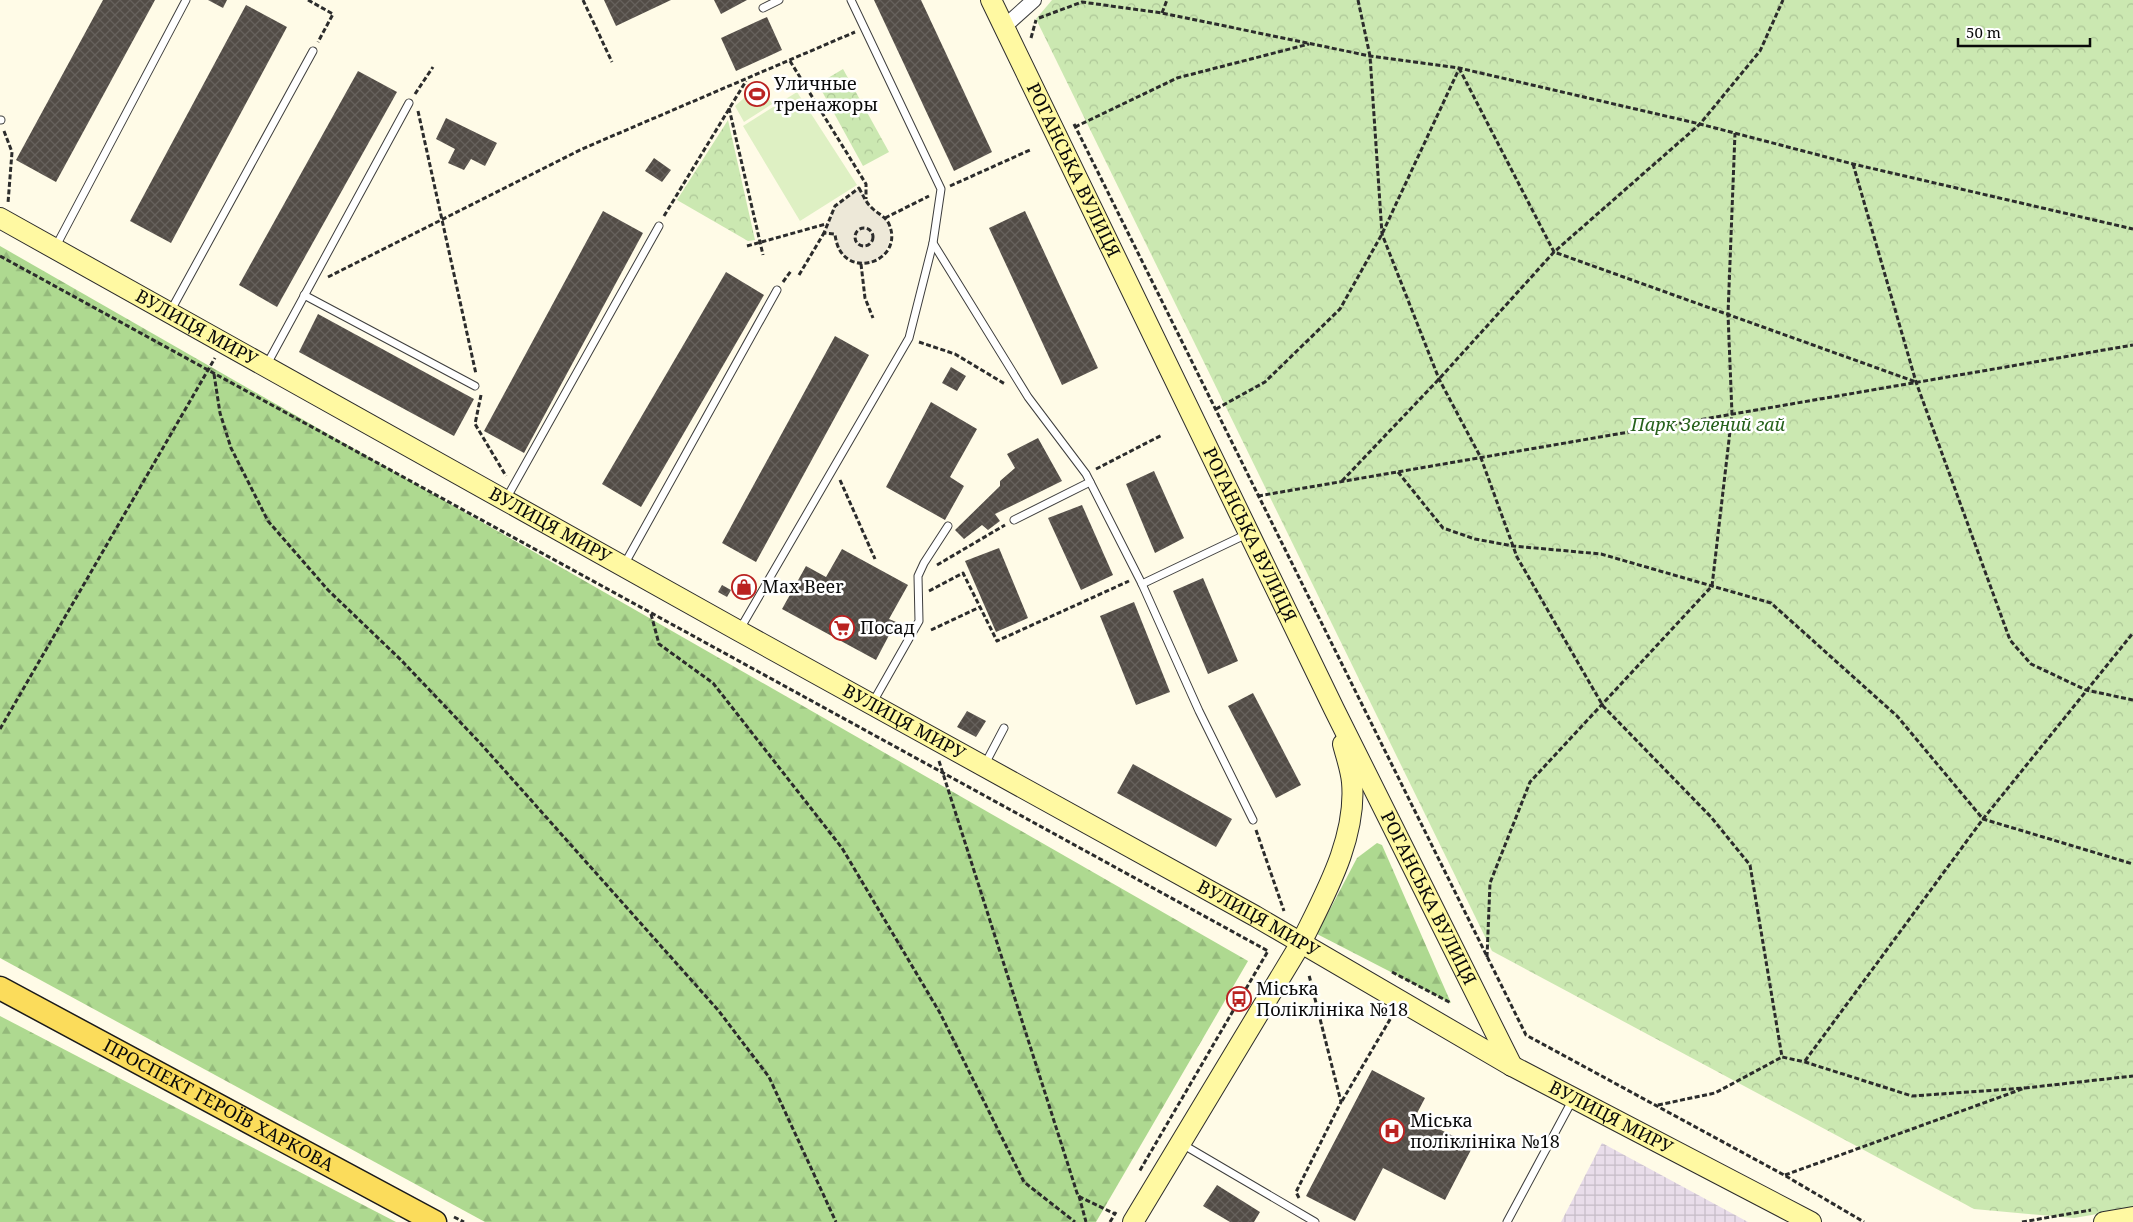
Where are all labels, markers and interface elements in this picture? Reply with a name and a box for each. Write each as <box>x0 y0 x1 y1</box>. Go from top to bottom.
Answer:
scale bar <box>1958 15 2090 47</box>
text: 50 m <box>1966 22 2001 42</box>
place label: Уличные тренажоры <box>774 71 878 116</box>
street label: РОГАНСЬКА ВУЛИЦЯ <box>1022 78 1127 261</box>
sports icon: Уличные тренажоры <box>744 81 770 107</box>
street label: ВУЛИЦЯ МИРУ <box>132 283 263 371</box>
park label: Парк Зелений гай <box>1630 412 1786 436</box>
street label: РОГАНСЬКА ВУЛИЦЯ <box>1198 443 1303 626</box>
street label: ВУЛИЦЯ МИРУ <box>485 481 616 568</box>
shop icon: Max Beer <box>731 574 757 600</box>
place label: Max Beer <box>762 574 844 598</box>
supermarket icon: Посад <box>829 615 855 641</box>
place label: Посад <box>860 615 915 639</box>
street label: ВУЛИЦЯ МИРУ <box>839 678 970 765</box>
street label: РОГАНСЬКА ВУЛИЦЯ <box>1376 807 1483 989</box>
street label: ВУЛИЦЯ МИРУ <box>1193 874 1324 962</box>
place label: Міська Поліклініка №18 <box>1256 976 1408 1021</box>
bus stop icon: Міська Поліклініка №18 <box>1226 986 1252 1012</box>
street label: ПРОСПЕКТ ГЕРОЇВ ХАРКОВА <box>99 1033 339 1177</box>
street label: ВУЛИЦЯ МИРУ <box>1545 1074 1677 1159</box>
place label: Міська поліклініка №18 <box>1410 1108 1560 1153</box>
hospital icon: Міська поліклініка №18 <box>1379 1118 1405 1144</box>

